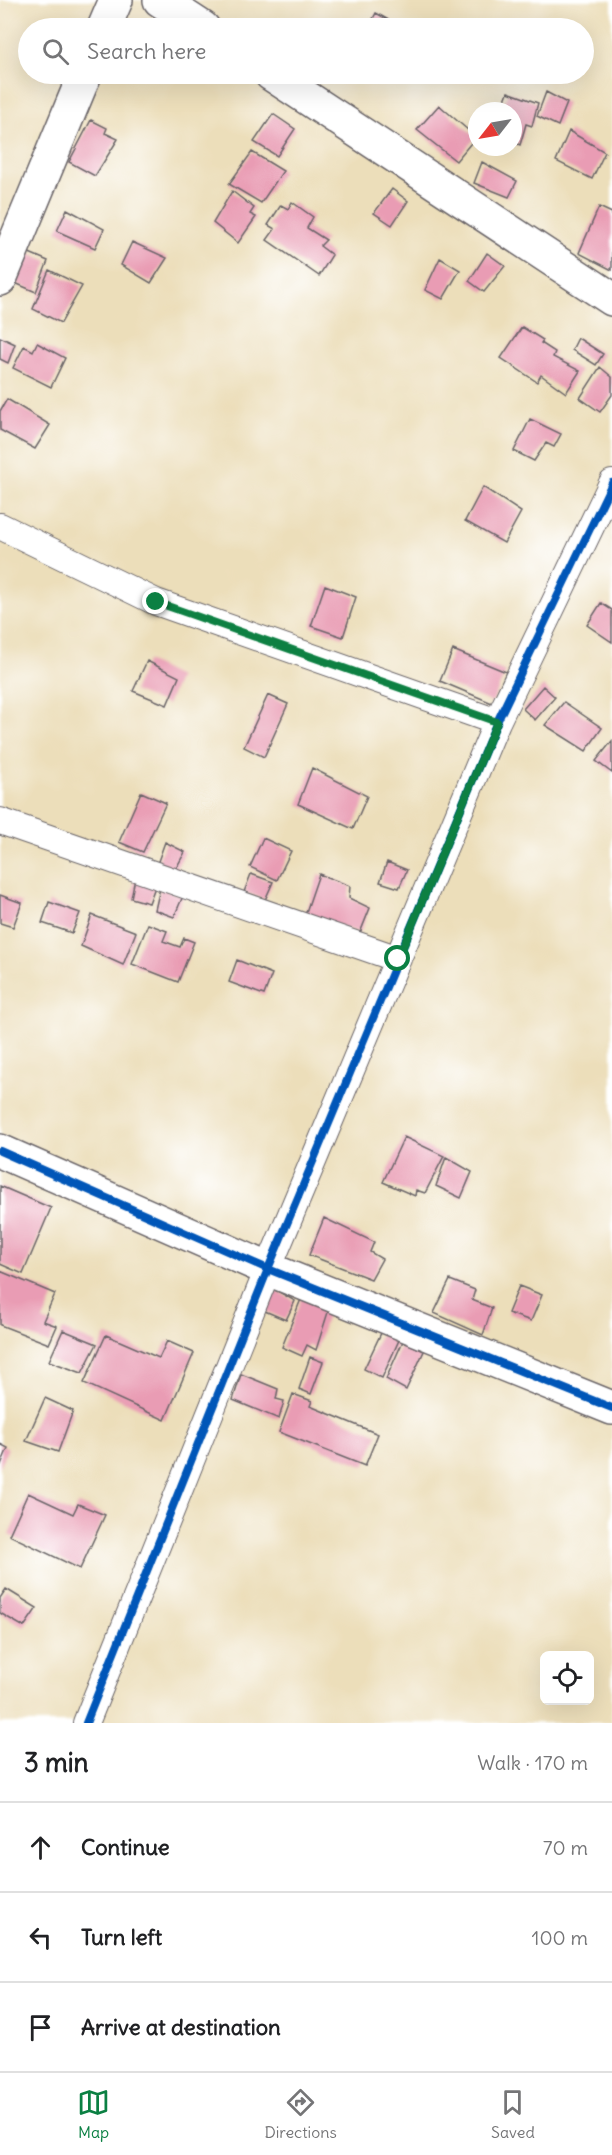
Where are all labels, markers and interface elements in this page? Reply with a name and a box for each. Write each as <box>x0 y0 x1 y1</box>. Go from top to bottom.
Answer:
search box <box>18 18 594 84</box>
icon: search <box>39 35 72 68</box>
text: Search here <box>87 37 206 65</box>
north arrow <box>468 102 522 156</box>
route end <box>142 588 168 614</box>
route start <box>384 945 410 971</box>
map controls <box>540 1651 594 1705</box>
button: locate <box>540 1651 594 1705</box>
text: 3 min <box>24 1746 89 1779</box>
text: Walk · 170 m <box>477 1750 588 1775</box>
icon: ahead <box>24 1831 57 1864</box>
text: Continue <box>81 1833 170 1861</box>
text: 70 m <box>543 1835 588 1860</box>
icon: left <box>24 1921 57 1954</box>
text: Turn left <box>81 1923 162 1951</box>
text: 100 m <box>531 1925 588 1950</box>
icon: arrive <box>24 2011 57 2044</box>
text: Arrive at destination <box>81 2013 281 2041</box>
tab: Map <box>77 2086 110 2142</box>
tab: Directions <box>264 2086 337 2142</box>
tab: Saved <box>491 2086 535 2142</box>

